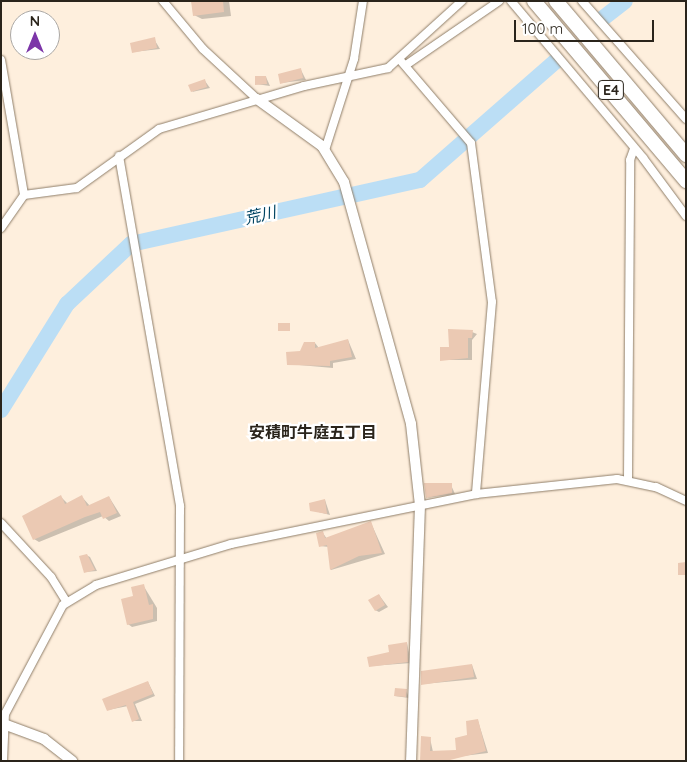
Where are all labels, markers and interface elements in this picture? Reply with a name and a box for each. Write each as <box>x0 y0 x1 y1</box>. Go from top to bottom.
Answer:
north arrow <box>10 10 60 60</box>
scale bar <box>517 10 657 42</box>
text: N <box>30 12 40 30</box>
text: 100 m <box>522 19 563 38</box>
road number: E4 <box>597 78 625 102</box>
water label: 荒川 <box>242 202 278 228</box>
district label: 安積町牛庭五丁目 <box>249 422 377 442</box>

